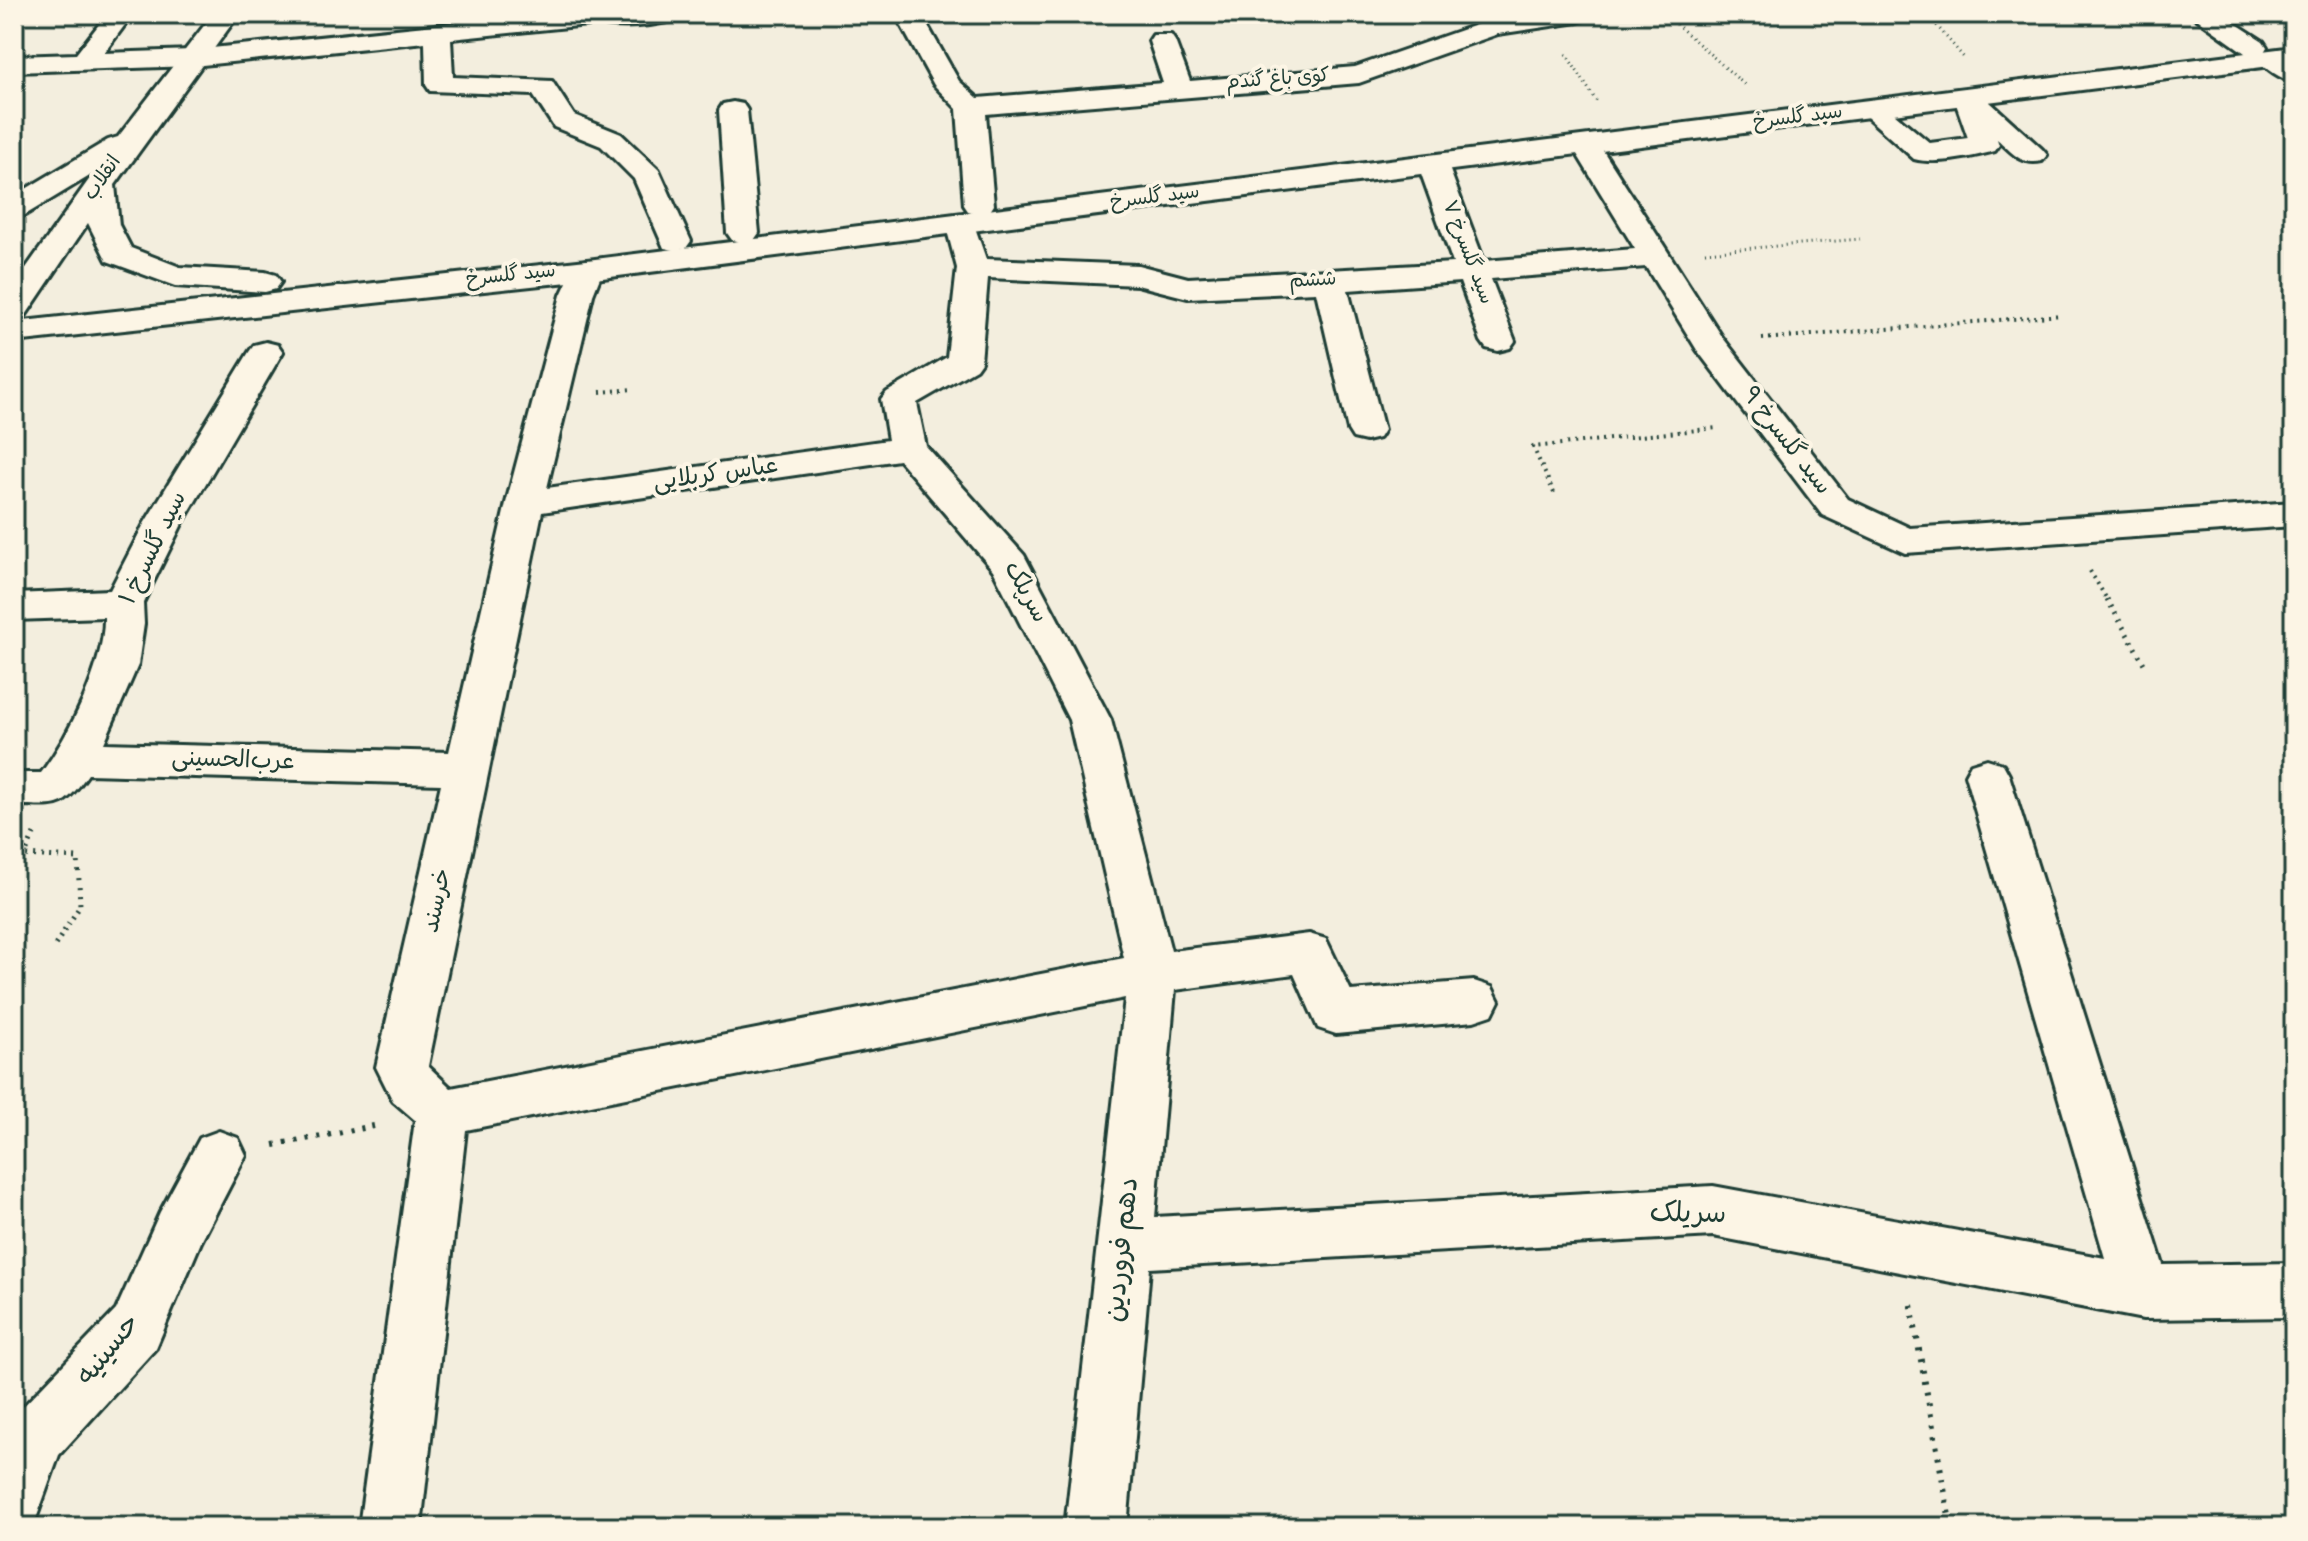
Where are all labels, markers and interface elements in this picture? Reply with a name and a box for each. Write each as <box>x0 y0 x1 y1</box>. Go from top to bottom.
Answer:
street label: کوی باغ گندم <box>1225 63 1331 97</box>
street label: سید گلسرخ <box>1751 99 1844 136</box>
street label: انقلاب <box>80 152 128 206</box>
street label: سید گلسرخ <box>1108 179 1201 216</box>
street label: سید گلسرخ ۷ <box>1436 197 1499 308</box>
street label: سید گلسرخ <box>465 258 557 293</box>
street label: ششم <box>1289 269 1337 295</box>
street label: سید گلسرخ ۹ <box>1734 380 1839 502</box>
street label: عباس کربلایی <box>652 453 780 499</box>
street label: سید گلسرخ ۱ <box>112 486 195 610</box>
street label: سرپلک <box>995 557 1053 629</box>
street label: عرب‌الحسینی <box>171 745 295 779</box>
street label: خرسند <box>418 866 460 936</box>
street label: دهم فروردین <box>1100 1176 1149 1324</box>
street label: سریلک <box>1649 1199 1727 1233</box>
street label: حسینیه <box>71 1309 149 1393</box>

